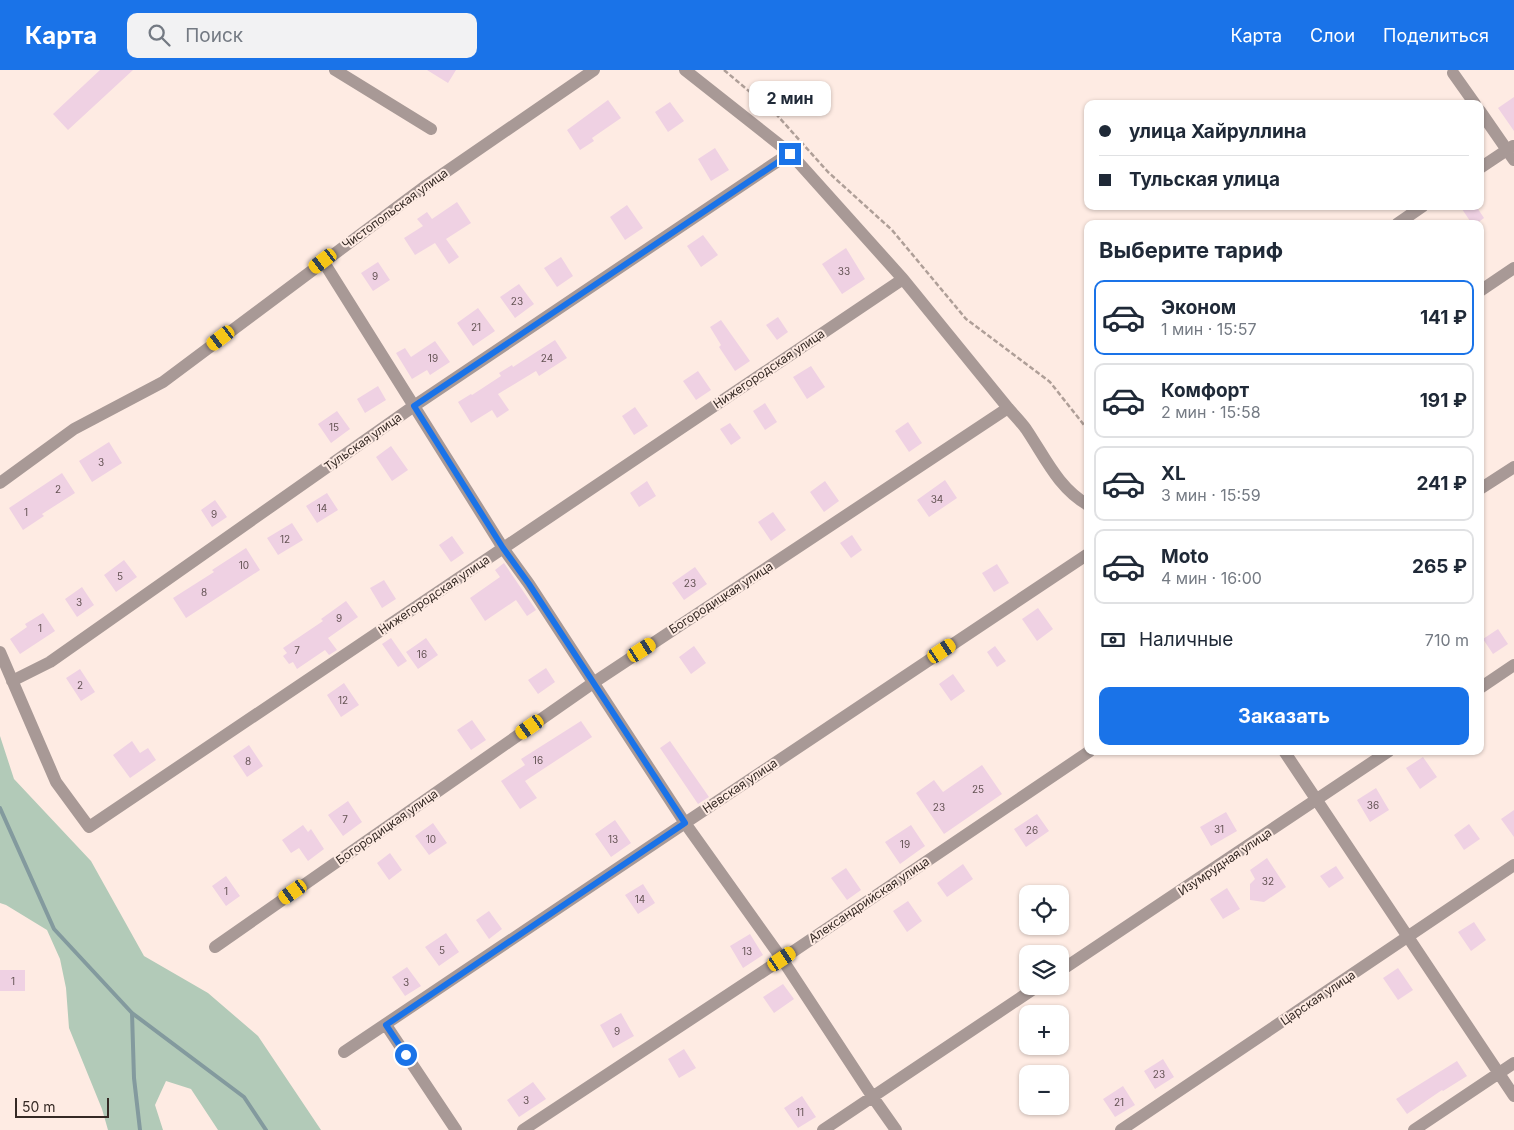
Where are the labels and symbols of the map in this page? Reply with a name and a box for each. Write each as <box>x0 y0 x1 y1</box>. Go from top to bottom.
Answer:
callout: 2 мин <box>749 82 831 116</box>
route end <box>779 143 801 165</box>
street label: Чистопольская улица <box>339 165 450 252</box>
car <box>306 246 339 276</box>
house number: 33 <box>838 265 850 277</box>
house number: 9 <box>372 270 378 282</box>
house number: 23 <box>511 295 523 307</box>
house number: 21 <box>471 321 481 333</box>
car <box>204 323 237 353</box>
street label: Нижегородская улица <box>710 326 827 411</box>
house number: 19 <box>428 352 438 364</box>
house number: 24 <box>541 352 553 364</box>
street label: Тульская улица <box>321 409 404 474</box>
house number: 15 <box>329 421 339 433</box>
house number: 3 <box>98 456 104 468</box>
house number: 2 <box>55 483 61 495</box>
house number: 34 <box>931 493 943 505</box>
house number: 14 <box>317 502 327 514</box>
house number: 1 <box>24 506 28 518</box>
house number: 9 <box>211 508 217 520</box>
house number: 12 <box>280 533 290 545</box>
street label: Нижегородская улица <box>375 552 492 637</box>
street label: Богородицкая улица <box>666 558 776 637</box>
house number: 10 <box>239 559 249 571</box>
house number: 5 <box>117 570 123 582</box>
house number: 23 <box>684 577 696 589</box>
house number: 8 <box>201 586 207 598</box>
house number: 3 <box>76 596 82 608</box>
house number: 9 <box>336 612 342 624</box>
house number: 1 <box>38 622 42 634</box>
car <box>625 636 658 664</box>
car <box>925 636 958 666</box>
house number: 7 <box>294 644 300 656</box>
house number: 16 <box>417 648 427 660</box>
house number: 2 <box>77 679 83 691</box>
house number: 12 <box>338 694 348 706</box>
car <box>513 712 546 742</box>
house number: 16 <box>533 754 543 766</box>
house number: 8 <box>245 755 251 767</box>
street label: Невская улица <box>699 755 780 816</box>
house number: 25 <box>972 783 984 795</box>
street label: Богородицкая улица <box>333 786 441 867</box>
house number: 36 <box>1367 799 1379 811</box>
house number: 23 <box>933 801 945 813</box>
house number: 7 <box>342 813 348 825</box>
house number: 31 <box>1214 823 1224 835</box>
house number: 26 <box>1026 824 1038 836</box>
street label: Изумрудная улица <box>1175 825 1274 898</box>
house number: 10 <box>426 833 436 845</box>
house number: 13 <box>608 833 618 845</box>
house number: 19 <box>900 838 910 850</box>
street label: Александрийская улица <box>805 854 932 946</box>
house number: 32 <box>1262 875 1274 887</box>
car <box>276 877 309 907</box>
house number: 1 <box>224 885 228 897</box>
house number: 14 <box>635 893 645 905</box>
house number: 5 <box>439 944 445 956</box>
car <box>765 944 798 974</box>
house number: 13 <box>742 945 752 957</box>
street label: Царская улица <box>1277 967 1358 1028</box>
house number: 1 <box>11 975 15 987</box>
house number: 3 <box>403 976 409 988</box>
house number: 9 <box>614 1025 620 1037</box>
route start <box>395 1044 417 1066</box>
house number: 23 <box>1153 1068 1165 1080</box>
house number: 3 <box>523 1094 529 1106</box>
scale bar <box>15 1095 109 1118</box>
house number: 21 <box>1114 1096 1124 1108</box>
house number: 11 <box>796 1106 804 1118</box>

